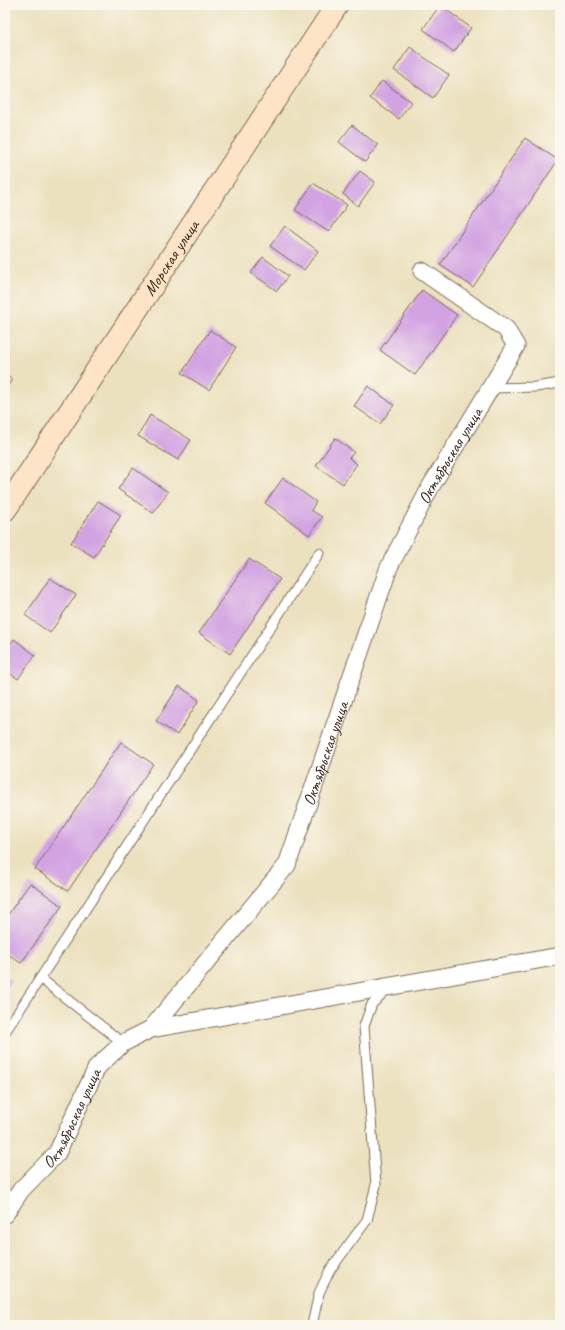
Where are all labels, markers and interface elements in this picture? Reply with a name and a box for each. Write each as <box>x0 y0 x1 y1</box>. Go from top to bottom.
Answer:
street label: Морская улица <box>139 214 205 300</box>
street label: Октябрьская улица <box>414 402 488 508</box>
street label: Октябрьская улица <box>298 697 354 808</box>
street label: Октябрьская улица <box>38 1064 107 1173</box>

